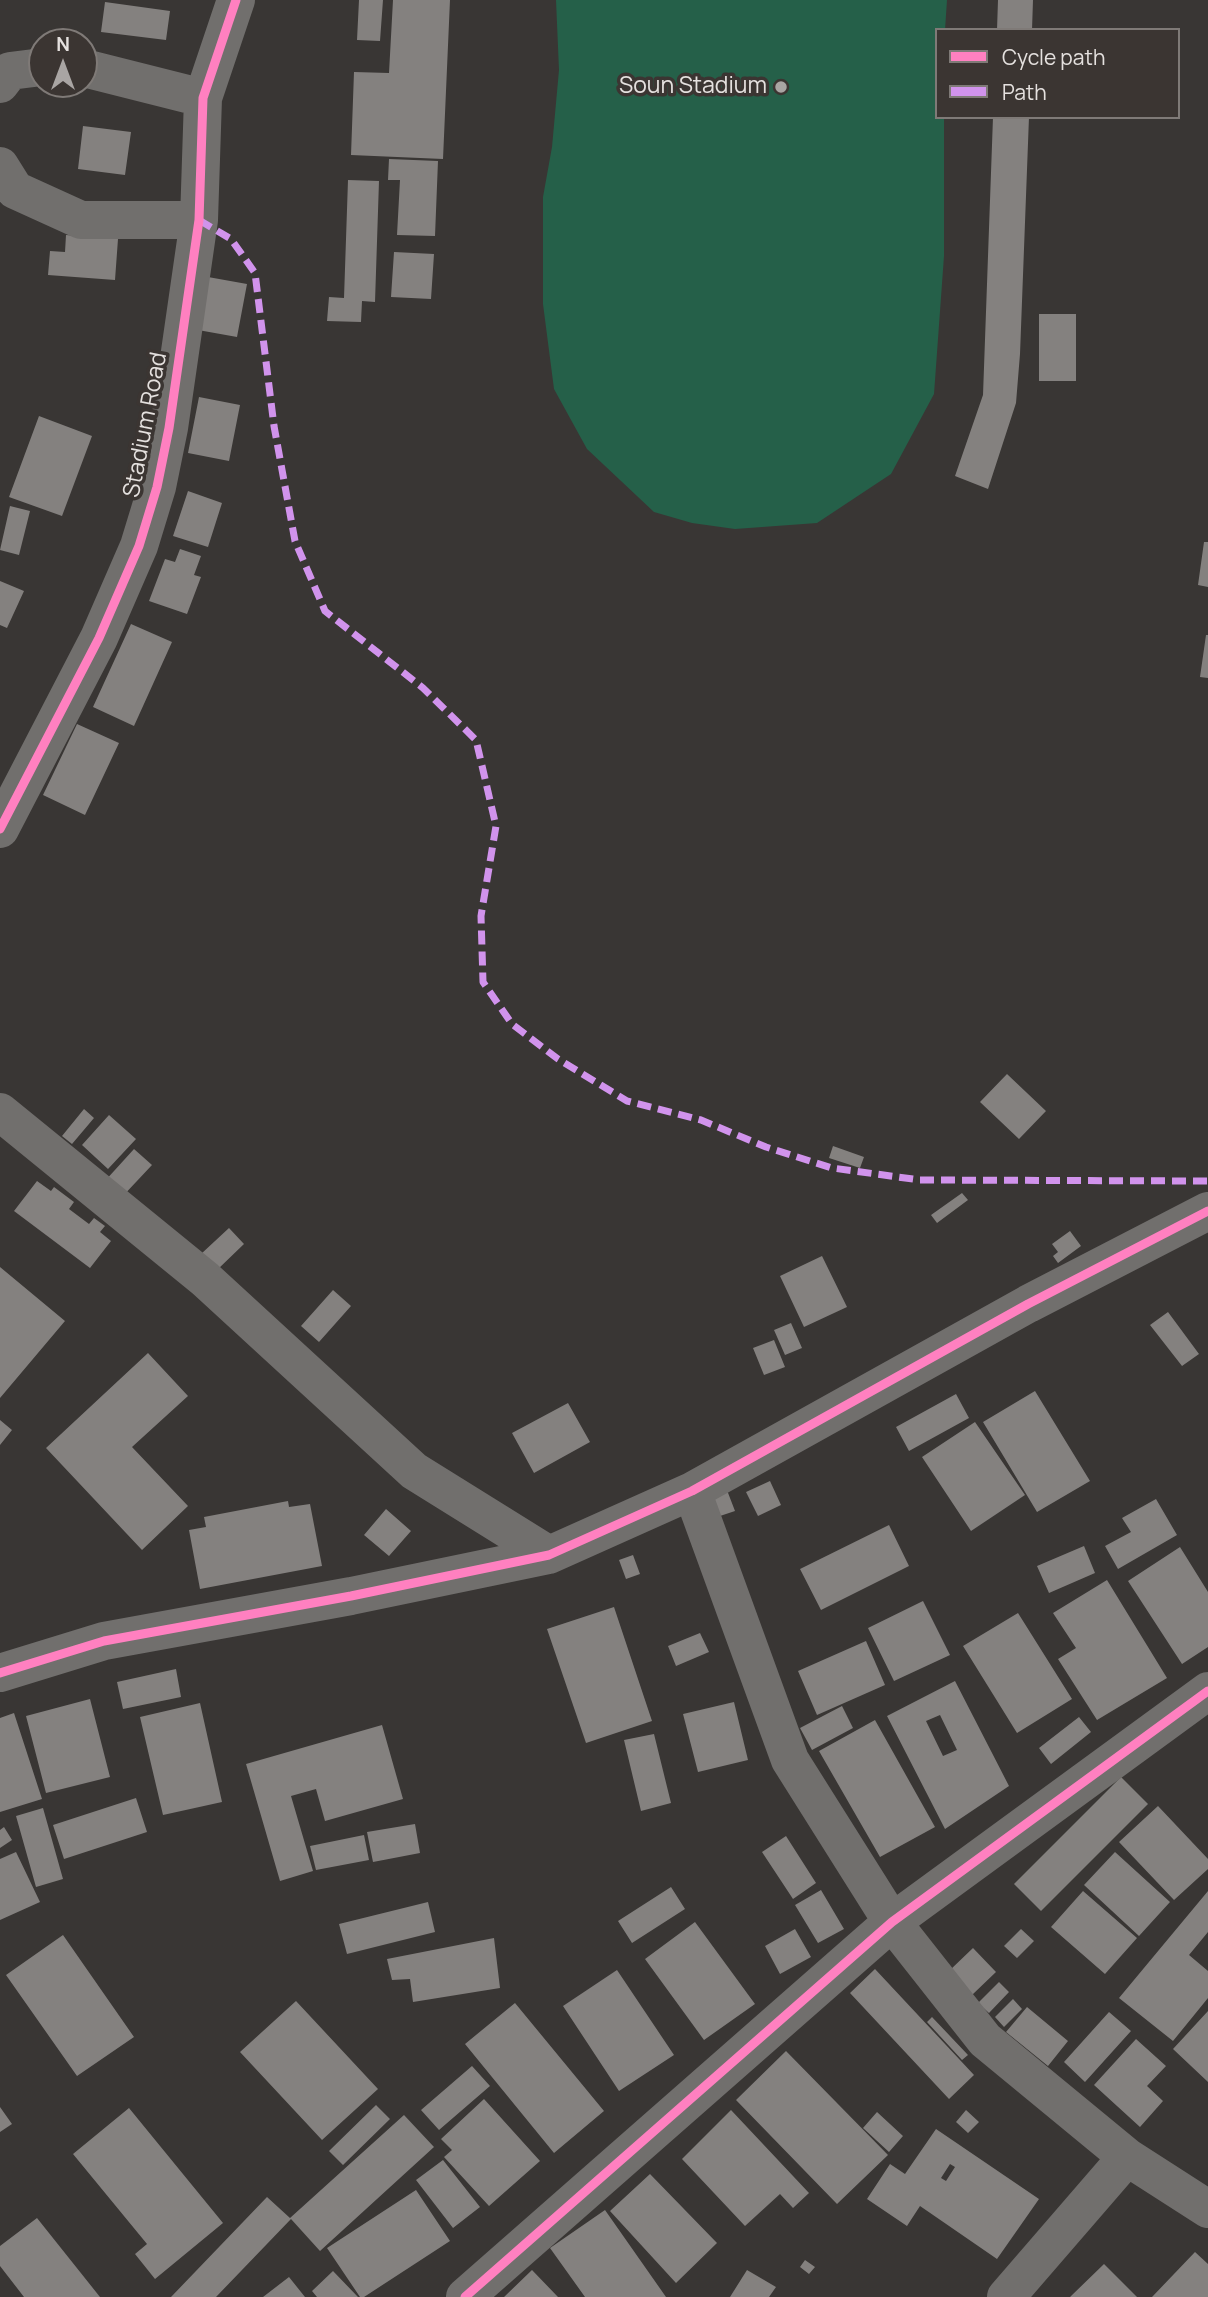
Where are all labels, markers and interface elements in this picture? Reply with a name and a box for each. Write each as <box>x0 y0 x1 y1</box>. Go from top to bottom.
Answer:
north arrow <box>28 28 98 98</box>
legend <box>935 28 1180 119</box>
text: N <box>56 31 70 57</box>
text: Cycle path <box>1002 43 1105 71</box>
place label: Soun Stadium <box>619 73 767 101</box>
text: Path <box>1002 78 1047 106</box>
marker: Soun Stadium <box>773 79 789 95</box>
street label: Stadium Road <box>118 350 174 500</box>

